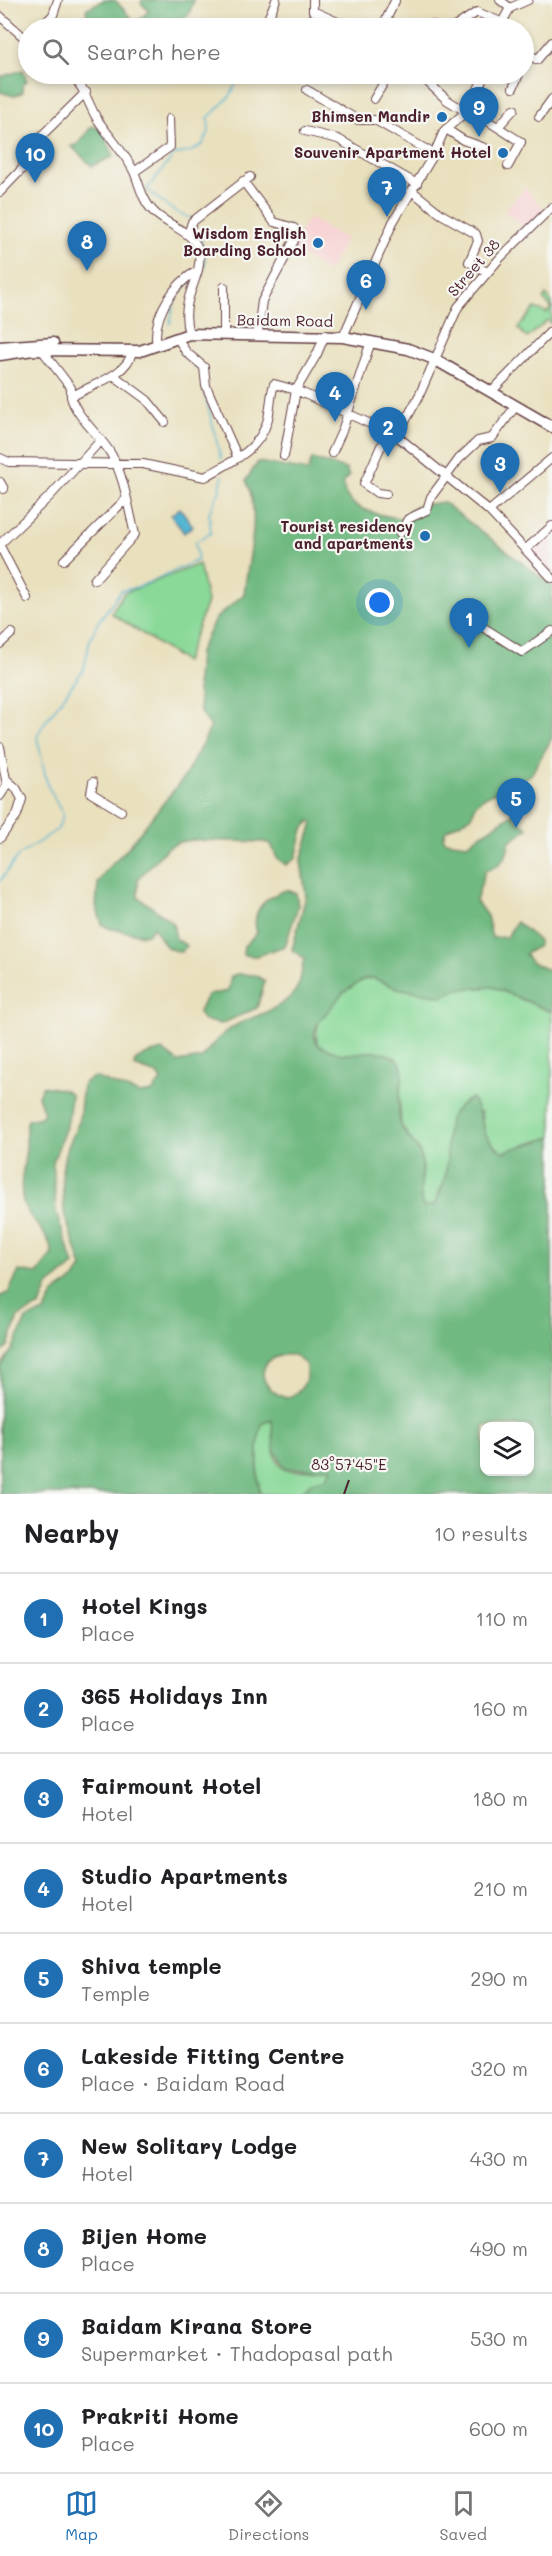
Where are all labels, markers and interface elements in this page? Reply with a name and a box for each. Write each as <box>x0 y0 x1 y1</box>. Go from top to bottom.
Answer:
search box <box>18 18 534 84</box>
icon: search <box>39 35 72 68</box>
text: Search here <box>87 37 221 66</box>
pin: 9 <box>460 88 498 137</box>
place label: Bhimsen Mandir <box>311 106 430 126</box>
marker: Bhimsen Mandir <box>435 110 449 124</box>
pin: 10 <box>15 134 54 183</box>
place label: Souvenir Apartment Hotel <box>294 142 491 162</box>
marker: Souvenir Apartment Hotel <box>496 146 510 160</box>
pin: 7 <box>368 168 406 217</box>
pin: 8 <box>68 222 106 271</box>
place label: Wisdom English Boarding School <box>183 223 306 260</box>
street label: Street 38 <box>443 234 504 300</box>
marker: Wisdom English Boarding School <box>311 236 325 250</box>
pin: 6 <box>346 260 386 310</box>
street label: Baidam Road <box>237 309 333 331</box>
pin: 4 <box>316 372 354 422</box>
pin: 2 <box>368 408 408 457</box>
pin: 3 <box>480 444 520 493</box>
place label: Tourist residency and apartments <box>280 516 413 553</box>
marker: Tourist residency and apartments <box>418 529 432 543</box>
your location <box>365 588 394 617</box>
pin: 1 <box>450 598 488 648</box>
pin: 5 <box>496 778 536 828</box>
map controls <box>480 1422 534 1476</box>
button: layers <box>480 1422 534 1476</box>
text: 83°57'45"E <box>311 1454 387 1474</box>
text: Nearby <box>24 1516 119 1550</box>
text: 10 results <box>434 1520 528 1546</box>
text: Hotel Kings <box>81 1591 208 1620</box>
text: 1 <box>39 1605 48 1631</box>
text: 110 m <box>475 1605 528 1631</box>
text: Place <box>81 1620 135 1646</box>
text: 365 Holidays Inn <box>81 1681 268 1710</box>
text: 2 <box>38 1695 49 1721</box>
text: 160 m <box>472 1695 528 1721</box>
text: Place <box>81 1710 135 1736</box>
text: Fairmount Hotel <box>81 1771 261 1800</box>
text: 3 <box>38 1785 50 1811</box>
text: 180 m <box>472 1785 528 1811</box>
text: Hotel <box>81 1800 133 1826</box>
text: Studio Apartments <box>81 1861 288 1890</box>
text: 4 <box>37 1875 50 1901</box>
text: 210 m <box>473 1875 528 1901</box>
text: Hotel <box>81 1890 133 1916</box>
text: Shiva temple <box>81 1951 222 1980</box>
text: 5 <box>38 1965 49 1991</box>
text: 290 m <box>470 1965 528 1991</box>
text: Temple <box>81 1980 150 2006</box>
text: Lakeside Fitting Centre <box>81 2041 344 2070</box>
text: 6 <box>37 2055 50 2081</box>
text: 320 m <box>470 2055 528 2081</box>
text: Place · Baidam Road <box>81 2070 285 2096</box>
text: New Solitary Lodge <box>81 2131 297 2160</box>
text: 7 <box>38 2145 49 2171</box>
text: 430 m <box>470 2145 528 2171</box>
text: Hotel <box>81 2160 133 2186</box>
text: Bijen Home <box>81 2221 207 2250</box>
text: 8 <box>37 2235 50 2261</box>
text: 490 m <box>470 2235 528 2261</box>
text: Place <box>81 2250 135 2276</box>
text: Baidam Kirana Store <box>81 2311 312 2340</box>
text: 9 <box>37 2325 50 2351</box>
text: 530 m <box>470 2325 528 2351</box>
text: Supermarket · Thadopasal path <box>81 2340 392 2366</box>
text: Prakriti Home <box>81 2401 239 2430</box>
text: 10 <box>33 2415 54 2441</box>
text: 600 m <box>469 2415 528 2441</box>
text: Place <box>81 2430 135 2456</box>
tab: Map <box>65 2487 98 2544</box>
tab: Directions <box>228 2487 309 2544</box>
tab: Saved <box>439 2487 487 2544</box>

